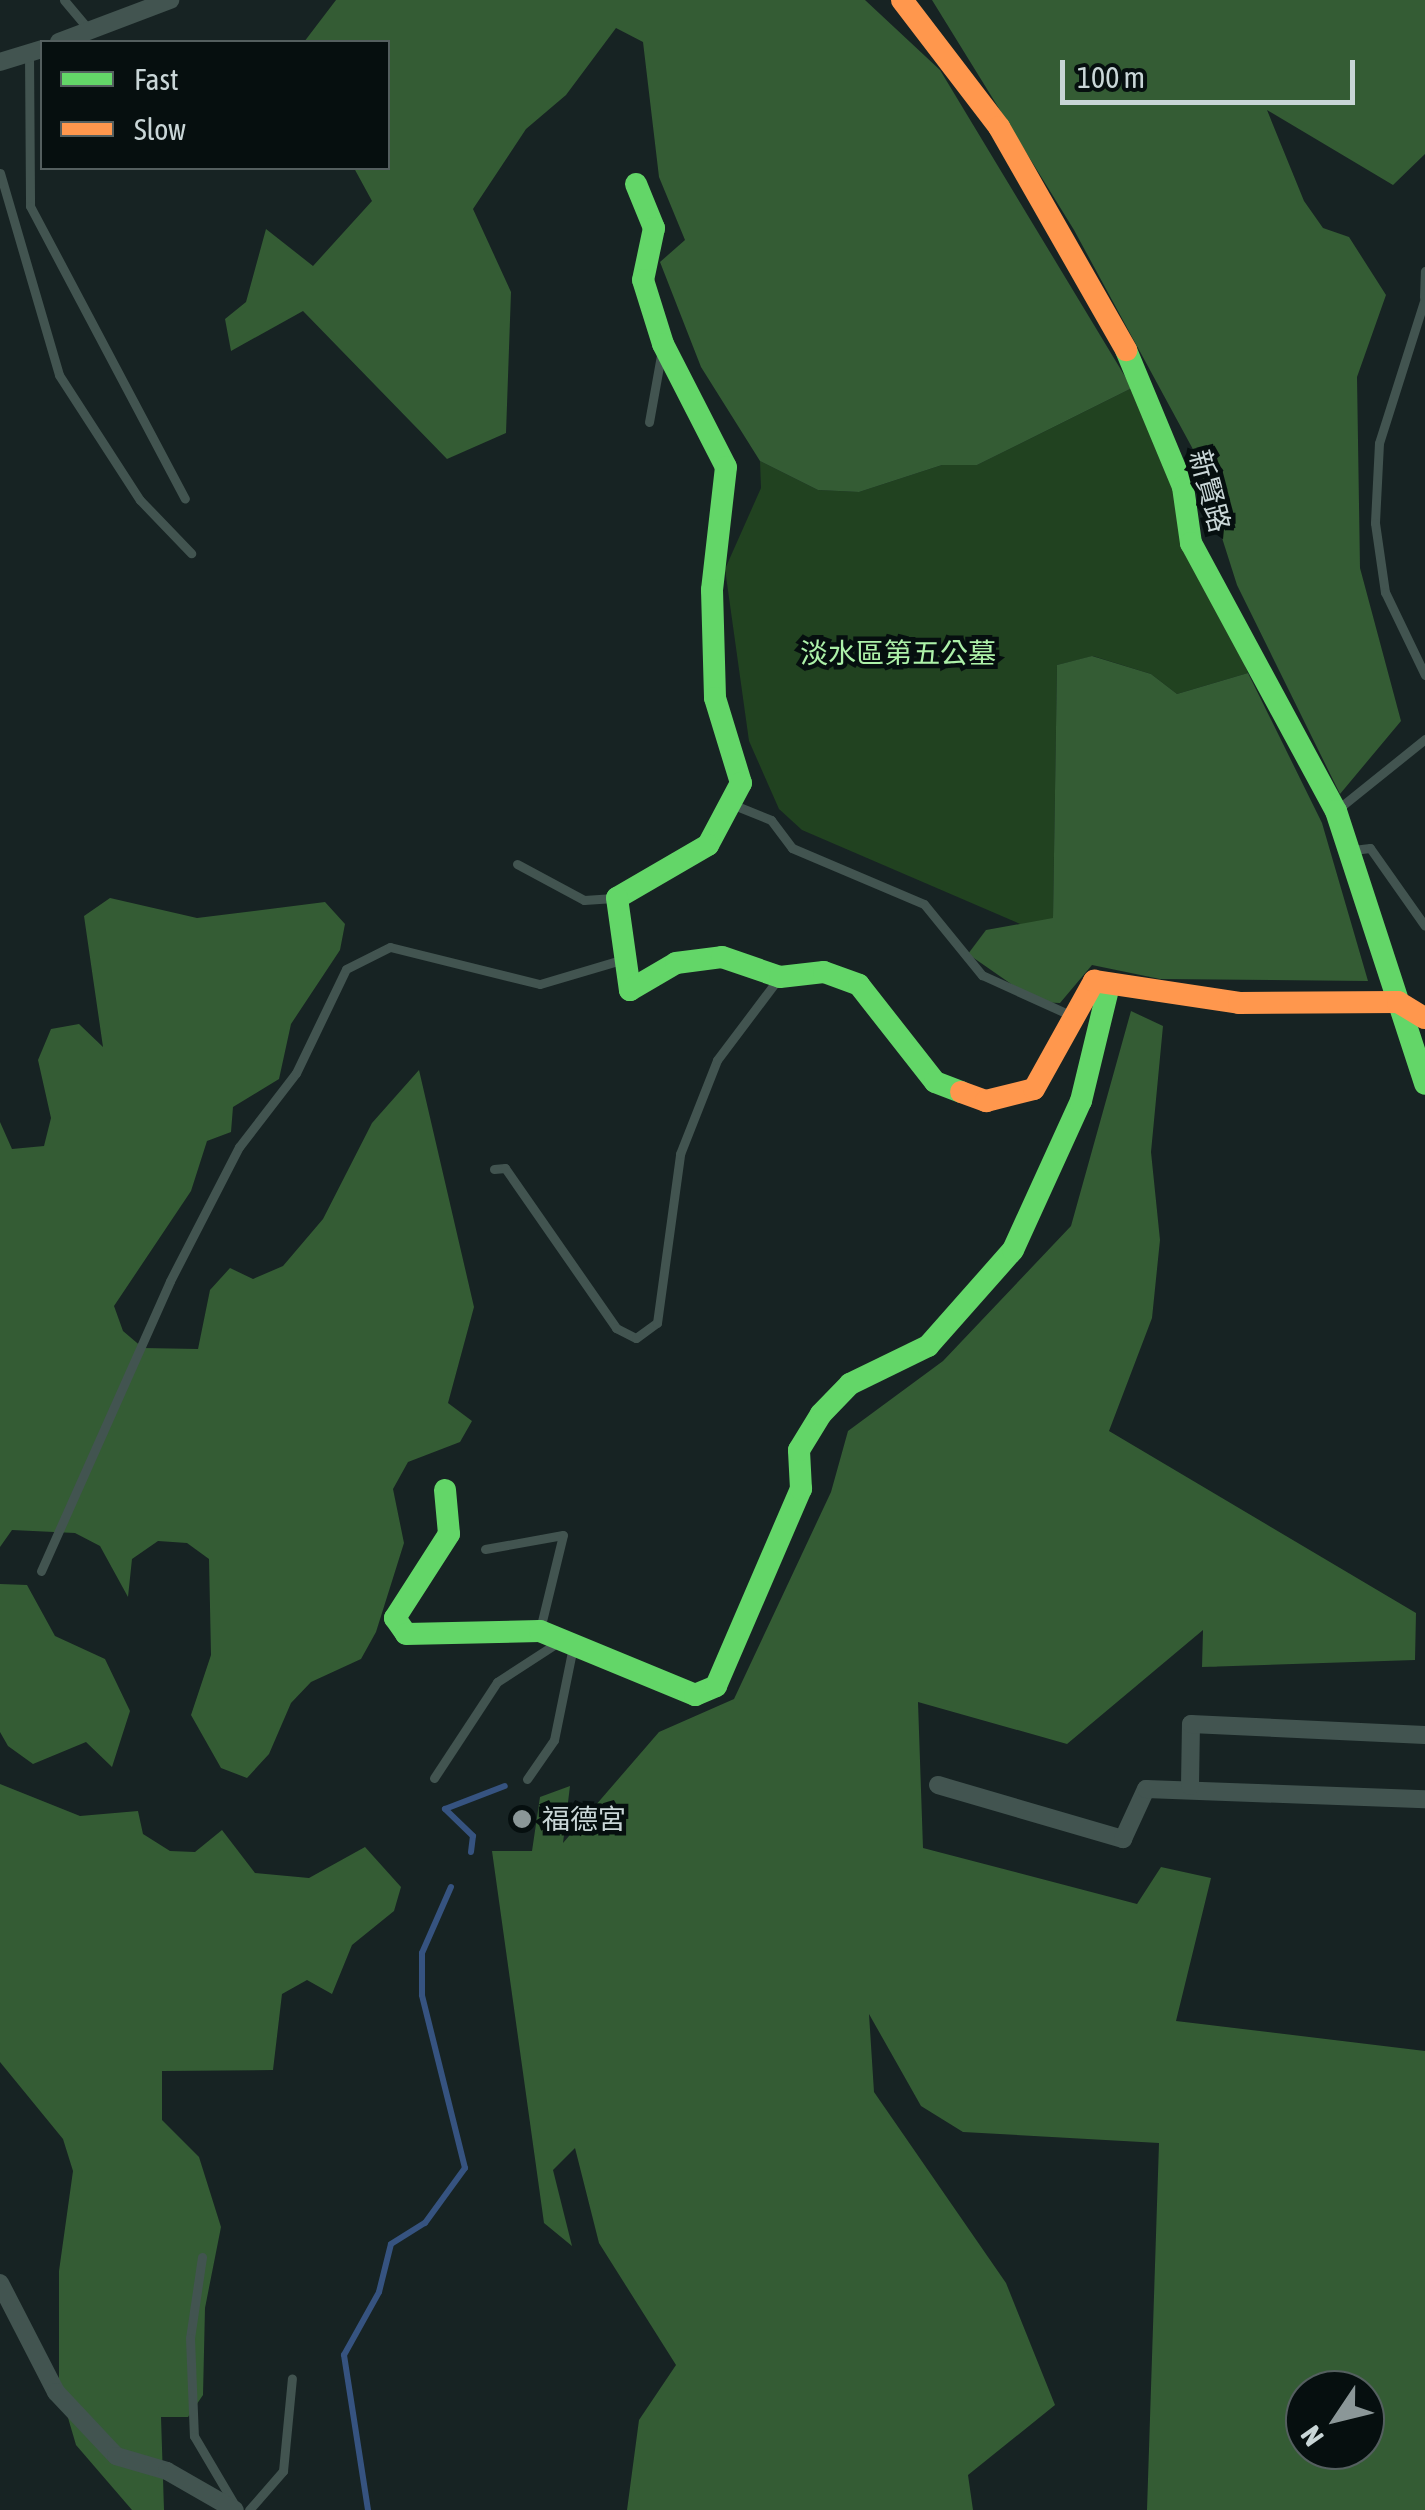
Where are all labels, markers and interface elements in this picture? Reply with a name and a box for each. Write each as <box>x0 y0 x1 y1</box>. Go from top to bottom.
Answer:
legend <box>40 40 390 170</box>
scale bar <box>1065 40 1360 102</box>
text: 100 m <box>1077 60 1145 94</box>
text: Fast <box>134 62 179 96</box>
text: Slow <box>134 112 186 146</box>
street label: 新賢路 <box>1183 446 1237 536</box>
park label: 淡水區第五公墓 <box>800 636 996 670</box>
place label: 福德宮 <box>542 1802 626 1836</box>
marker: 福德宮 <box>511 1808 533 1830</box>
north arrow <box>1285 2370 1385 2470</box>
text: N <box>1294 2420 1330 2452</box>

